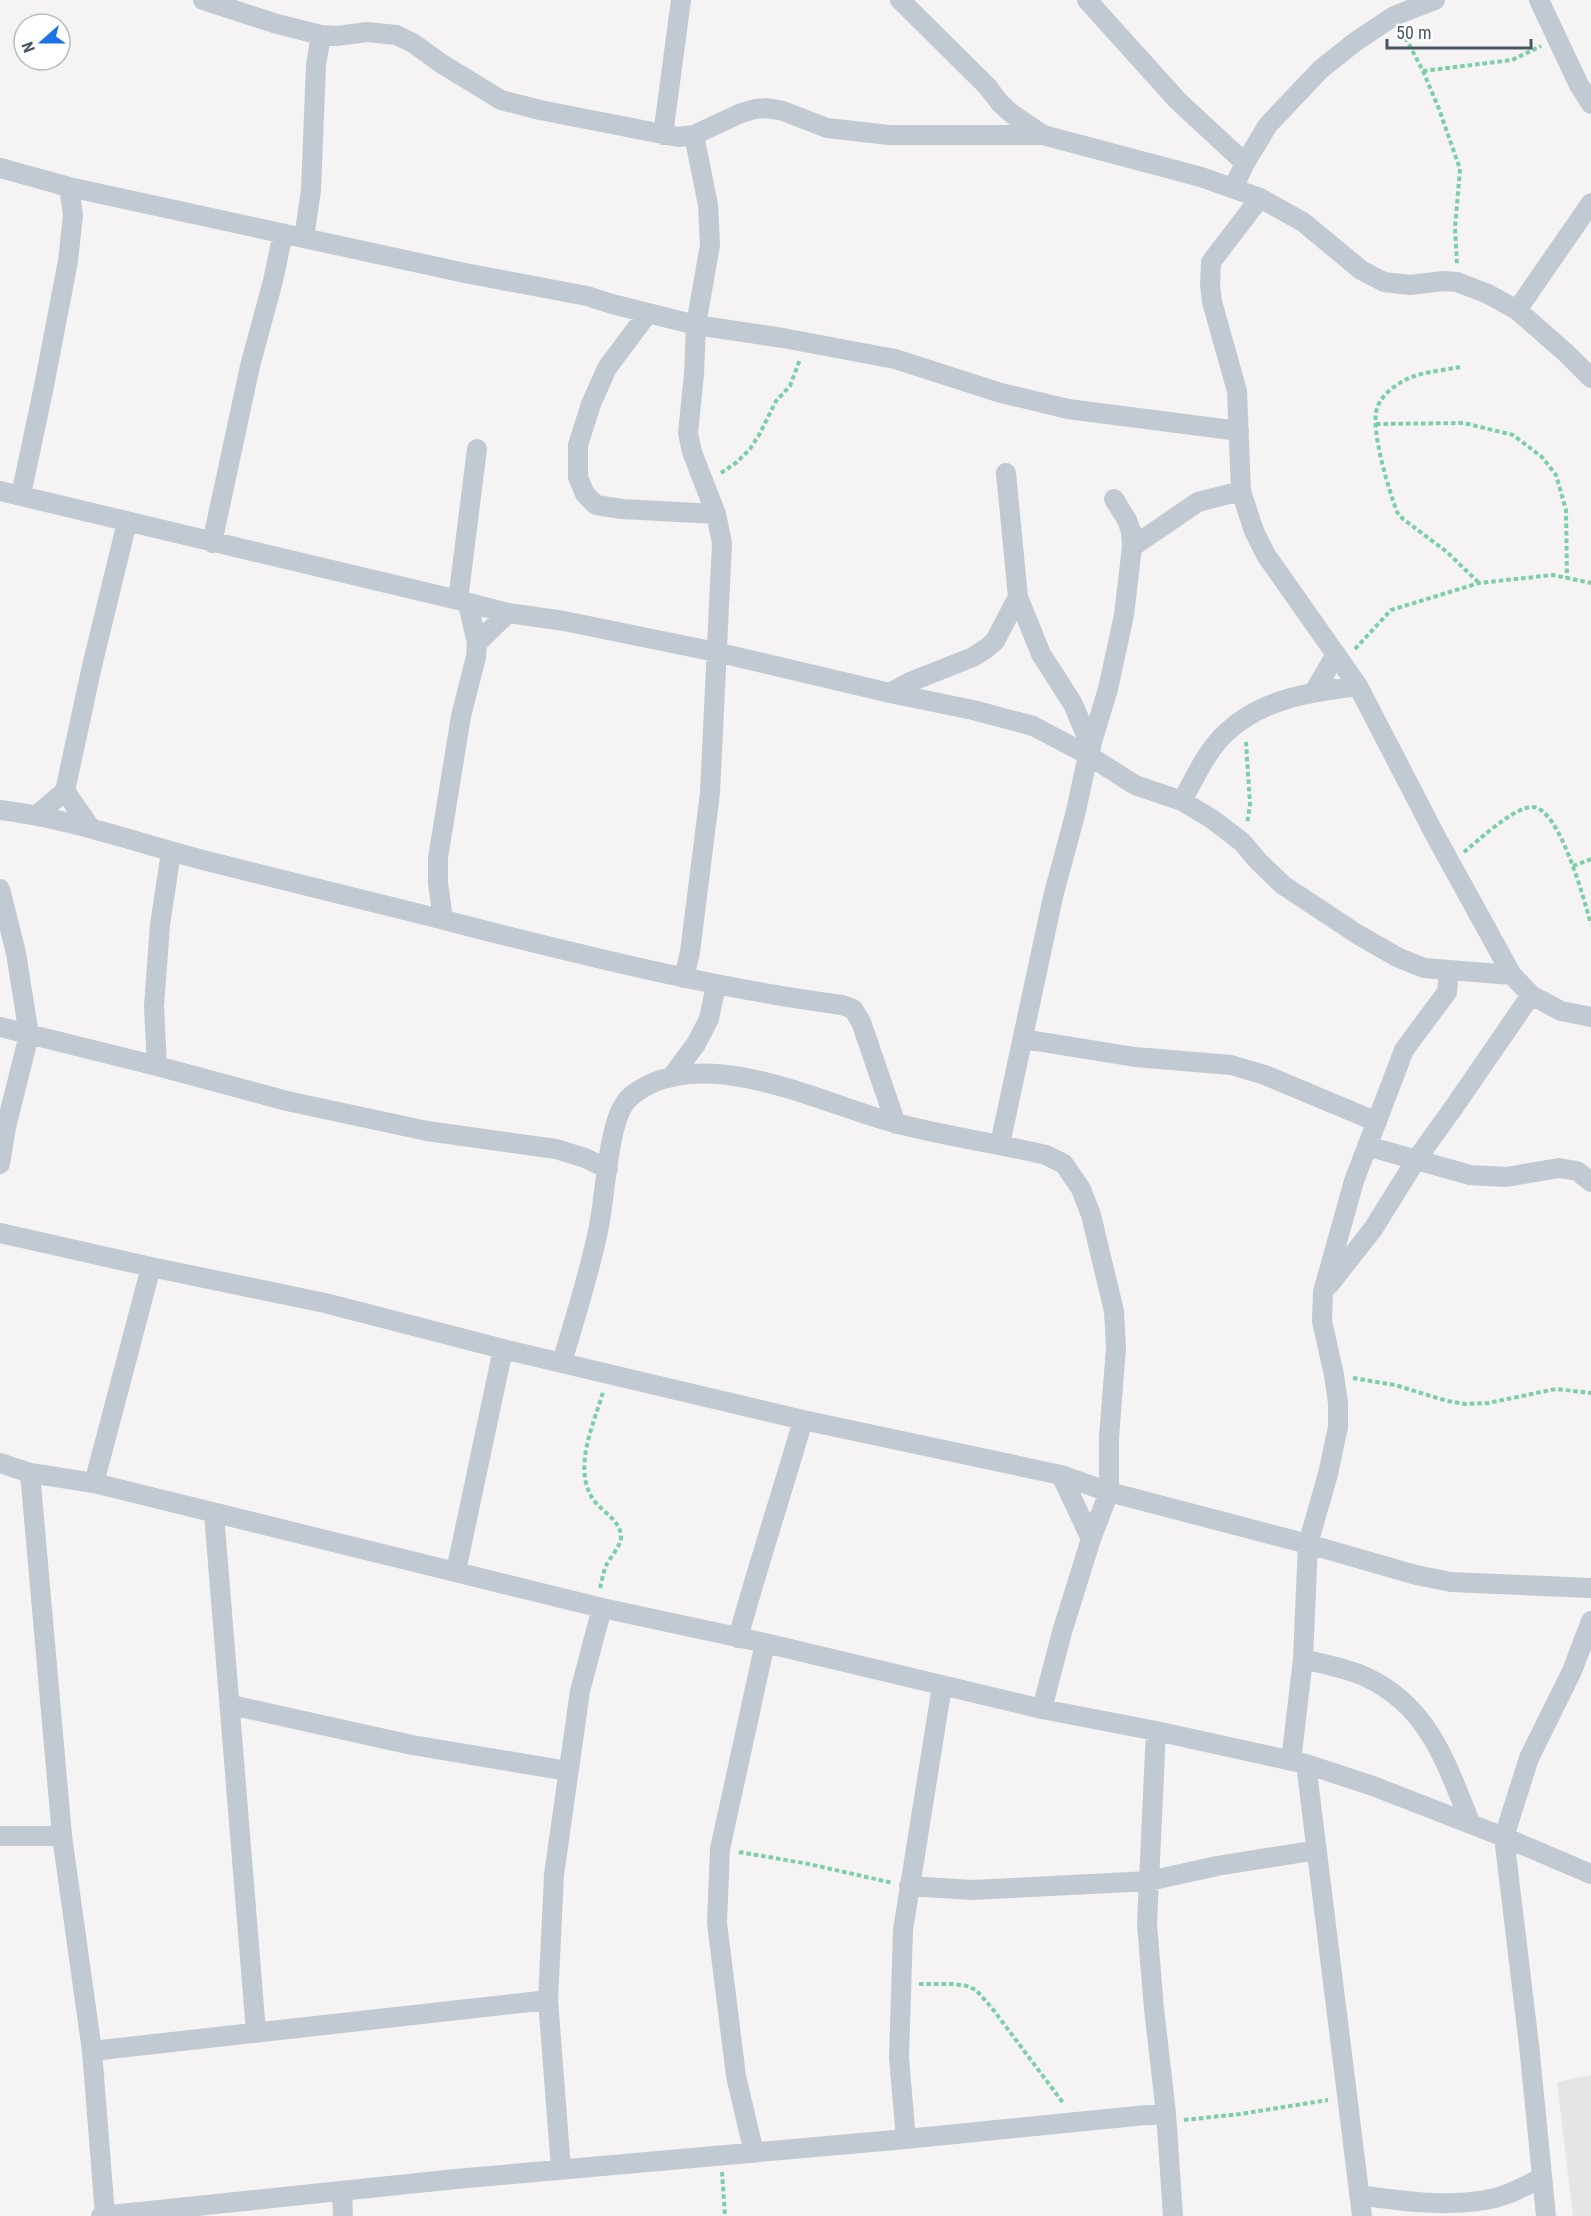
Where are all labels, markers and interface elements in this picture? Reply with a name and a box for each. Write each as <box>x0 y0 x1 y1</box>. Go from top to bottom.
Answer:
north arrow <box>12 12 72 72</box>
scale bar <box>1387 12 1531 50</box>
text: 50 m <box>1396 22 1431 43</box>
text: N <box>18 39 39 55</box>

